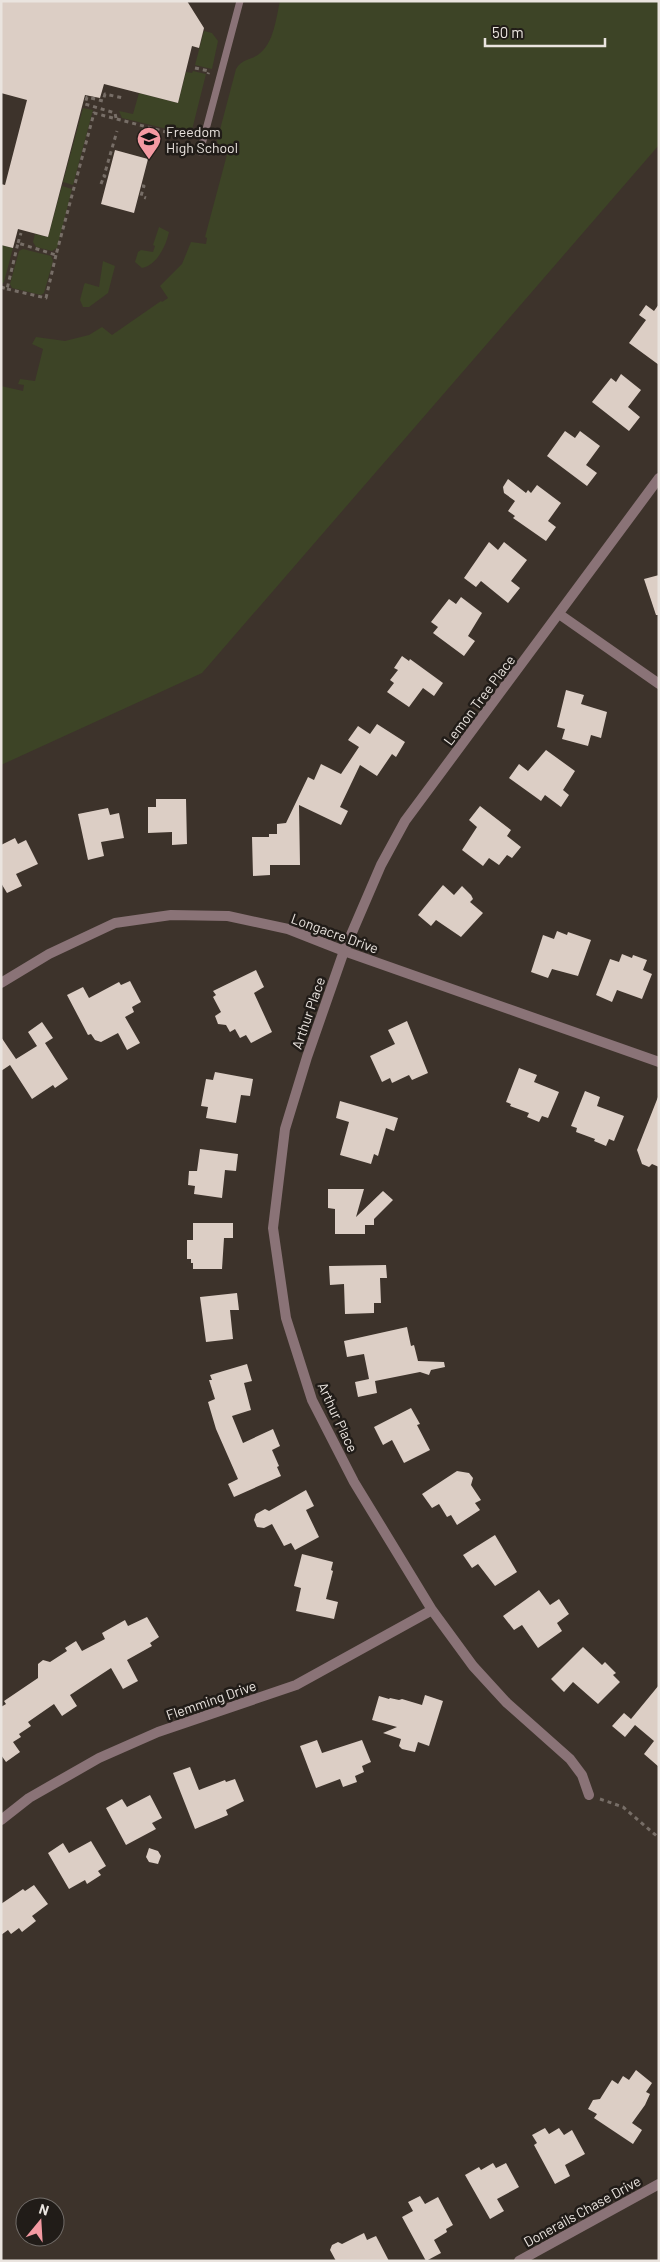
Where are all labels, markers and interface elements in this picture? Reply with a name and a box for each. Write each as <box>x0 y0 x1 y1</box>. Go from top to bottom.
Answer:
scale bar <box>485 15 605 47</box>
text: 50 m <box>492 23 524 41</box>
place label: Freedom High School <box>166 123 238 156</box>
school or university icon: Freedom High School <box>136 126 162 160</box>
street label: Lemon Tree Place <box>440 652 518 748</box>
street label: Longacre Drive <box>289 909 381 957</box>
street label: Arthur Place <box>288 975 328 1051</box>
street label: Arthur Place <box>314 1379 362 1455</box>
street label: Flemming Drive <box>164 1677 258 1723</box>
street label: Donerails Chase Drive <box>521 2172 643 2250</box>
north arrow <box>15 2197 65 2247</box>
text: N <box>37 2200 51 2219</box>

